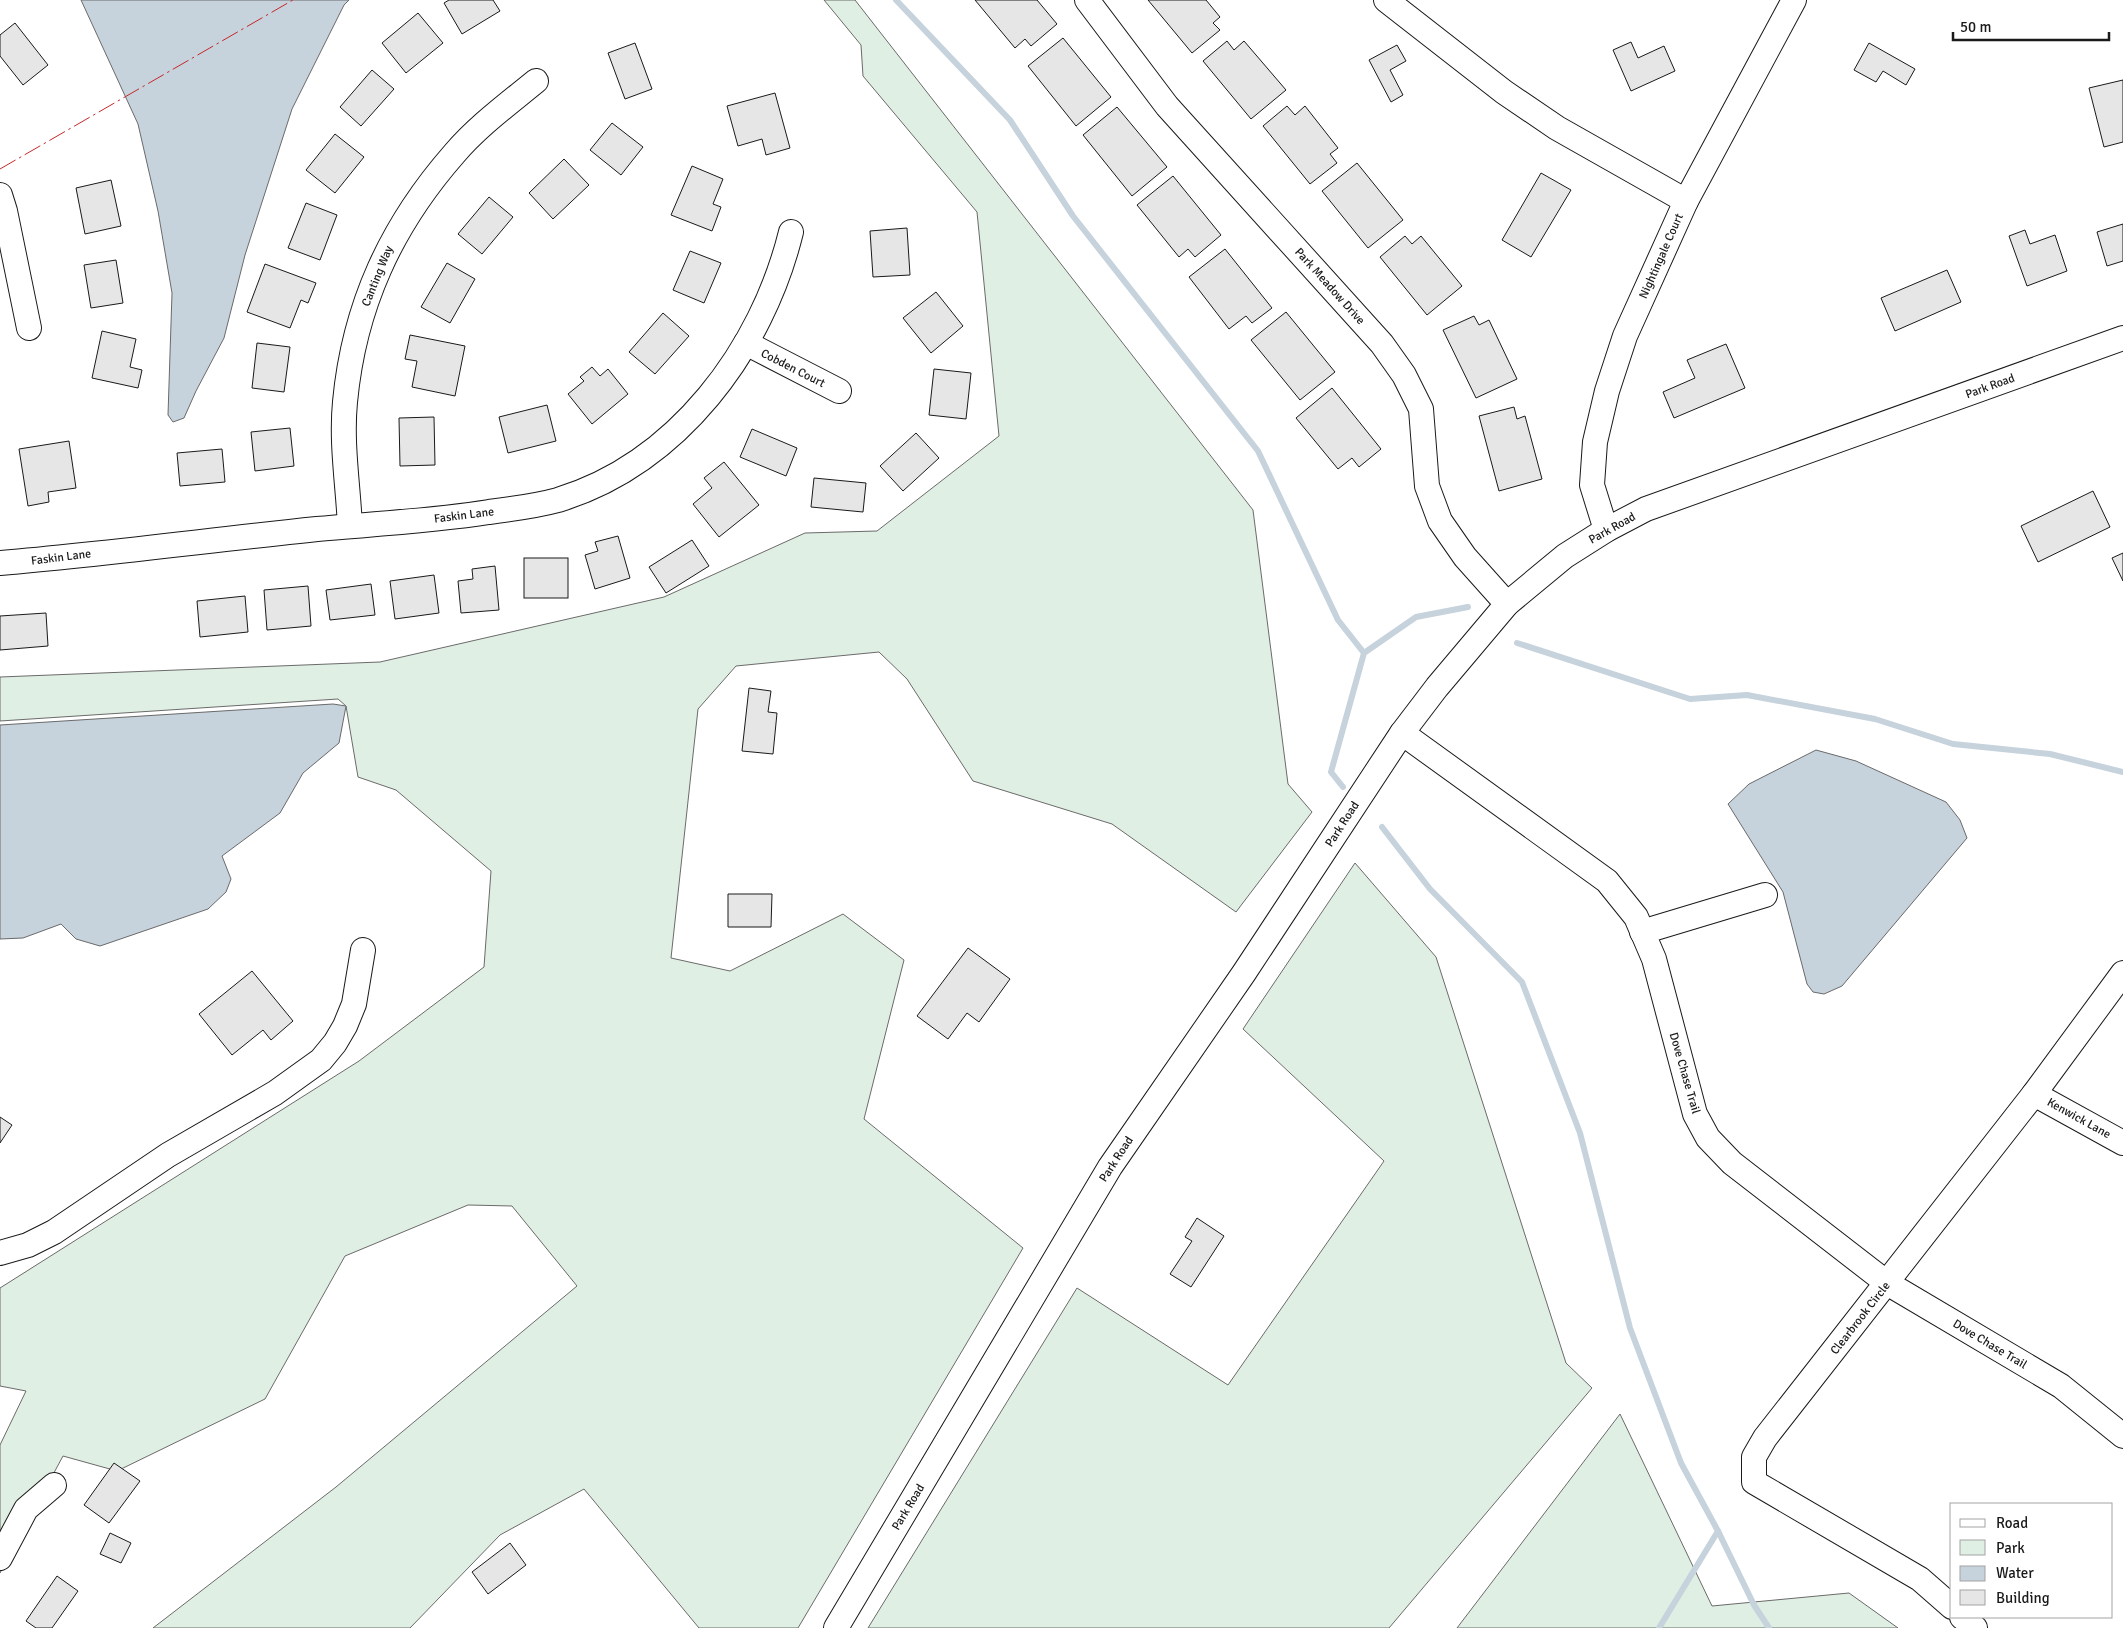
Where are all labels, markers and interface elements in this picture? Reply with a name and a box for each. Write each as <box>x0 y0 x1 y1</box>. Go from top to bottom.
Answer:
scale bar <box>1953 10 2109 42</box>
text: 50 m <box>1960 18 1991 36</box>
street label: Nightingale Court <box>1636 211 1687 301</box>
street label: Canting Way <box>358 243 397 309</box>
street label: Park Meadow Drive <box>1291 245 1368 328</box>
street label: Cobden Court <box>758 346 827 391</box>
street label: Park Road <box>1963 371 2017 402</box>
street label: Faskin Lane <box>433 504 495 527</box>
street label: Park Road <box>1586 509 1638 547</box>
street label: Faskin Lane <box>30 546 92 569</box>
street label: Park Road <box>1322 799 1363 850</box>
street label: Dove Chase Trail <box>1666 1031 1703 1116</box>
street label: Kenwick Lane <box>2044 1095 2113 1142</box>
street label: Park Road <box>1096 1134 1137 1185</box>
street label: Clearbrook Circle <box>1827 1279 1894 1358</box>
street label: Dove Chase Trail <box>1950 1316 2030 1373</box>
street label: Park Road <box>889 1481 928 1533</box>
legend <box>1950 1503 2113 1618</box>
text: Road <box>1996 1514 2028 1532</box>
text: Park <box>1996 1539 2025 1557</box>
text: Water <box>1996 1564 2034 1582</box>
text: Building <box>1996 1589 2050 1607</box>

